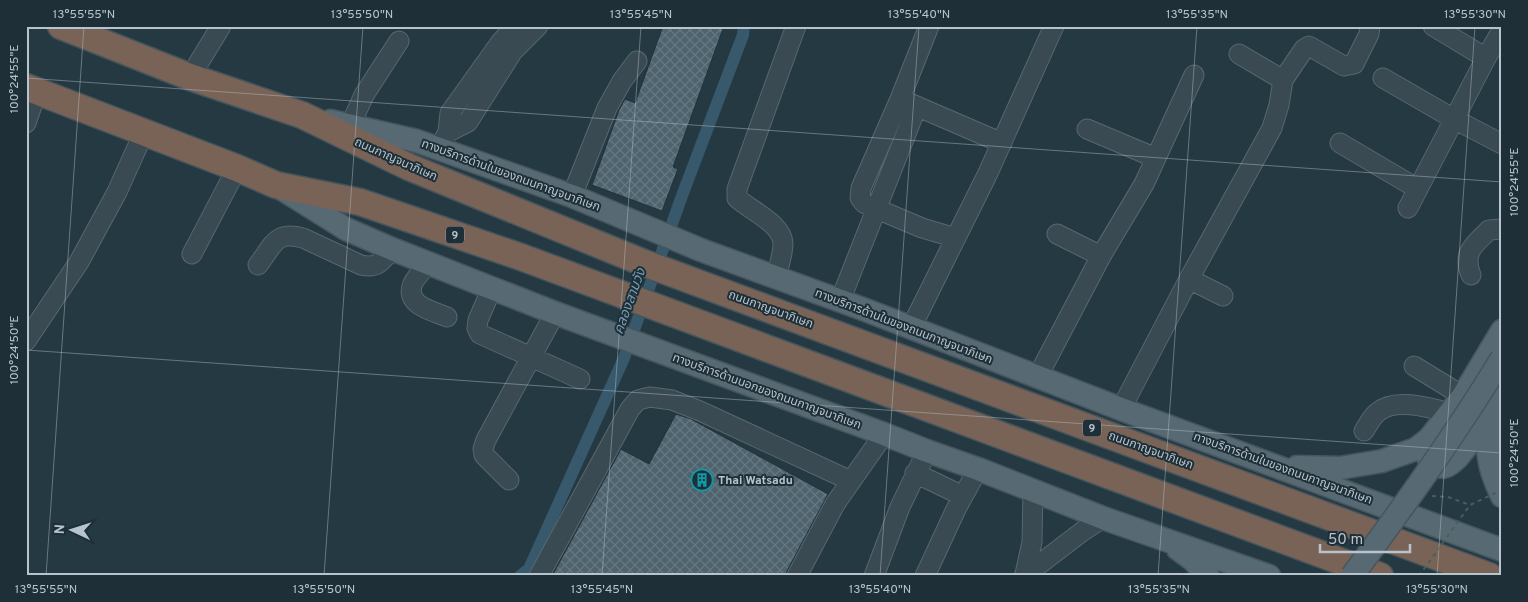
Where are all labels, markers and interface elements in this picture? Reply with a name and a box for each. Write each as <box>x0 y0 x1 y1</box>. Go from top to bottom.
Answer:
text: 13°55'55"N <box>53 7 115 23</box>
text: 13°55'50"N <box>331 7 393 23</box>
text: 13°55'45"N <box>610 7 672 23</box>
text: 13°55'40"N <box>888 7 950 23</box>
text: 13°55'35"N <box>1166 7 1228 23</box>
text: 13°55'30"N <box>1444 7 1506 23</box>
text: 100°24'55"E <box>7 45 23 113</box>
street label: ถนนกาญจนาภิเษก <box>352 134 440 185</box>
street label: ทางบริการด้านในของถนนกาญจนาภิเษก <box>419 136 602 216</box>
text: 100°24'55"E <box>1507 148 1523 216</box>
road number: 9 <box>446 226 464 244</box>
water label: คลองสามวัง <box>611 265 651 337</box>
street label: ทางบริการด้านในของถนนกาญจนาภิเษก <box>813 286 995 368</box>
street label: ถนนกาญจนาภิเษก <box>726 287 815 333</box>
text: 100°24'50"E <box>7 315 23 385</box>
street label: ทางบริการด้านนอกของถนนกาญจนาภิเษก <box>670 350 863 434</box>
text: 100°24'50"E <box>1507 418 1523 488</box>
road number: 9 <box>1083 419 1101 436</box>
street label: ถนนกาญจนาภิเษก <box>1106 428 1195 474</box>
street label: ทางบริการด้านในของถนนกาญจนาภิเษก <box>1191 429 1374 509</box>
building icon: Thai Watsadu <box>690 468 714 492</box>
place label: Thai Watsadu <box>718 473 793 489</box>
north arrow <box>48 504 98 554</box>
scale bar <box>1320 522 1410 554</box>
text: N <box>52 524 69 535</box>
text: 50 m <box>1328 531 1363 550</box>
text: 13°55'55"N <box>15 582 77 598</box>
text: 13°55'50"N <box>293 582 355 598</box>
text: 13°55'45"N <box>571 582 633 598</box>
text: 13°55'40"N <box>849 582 911 598</box>
text: 13°55'35"N <box>1128 582 1190 598</box>
text: 13°55'30"N <box>1406 582 1468 598</box>

